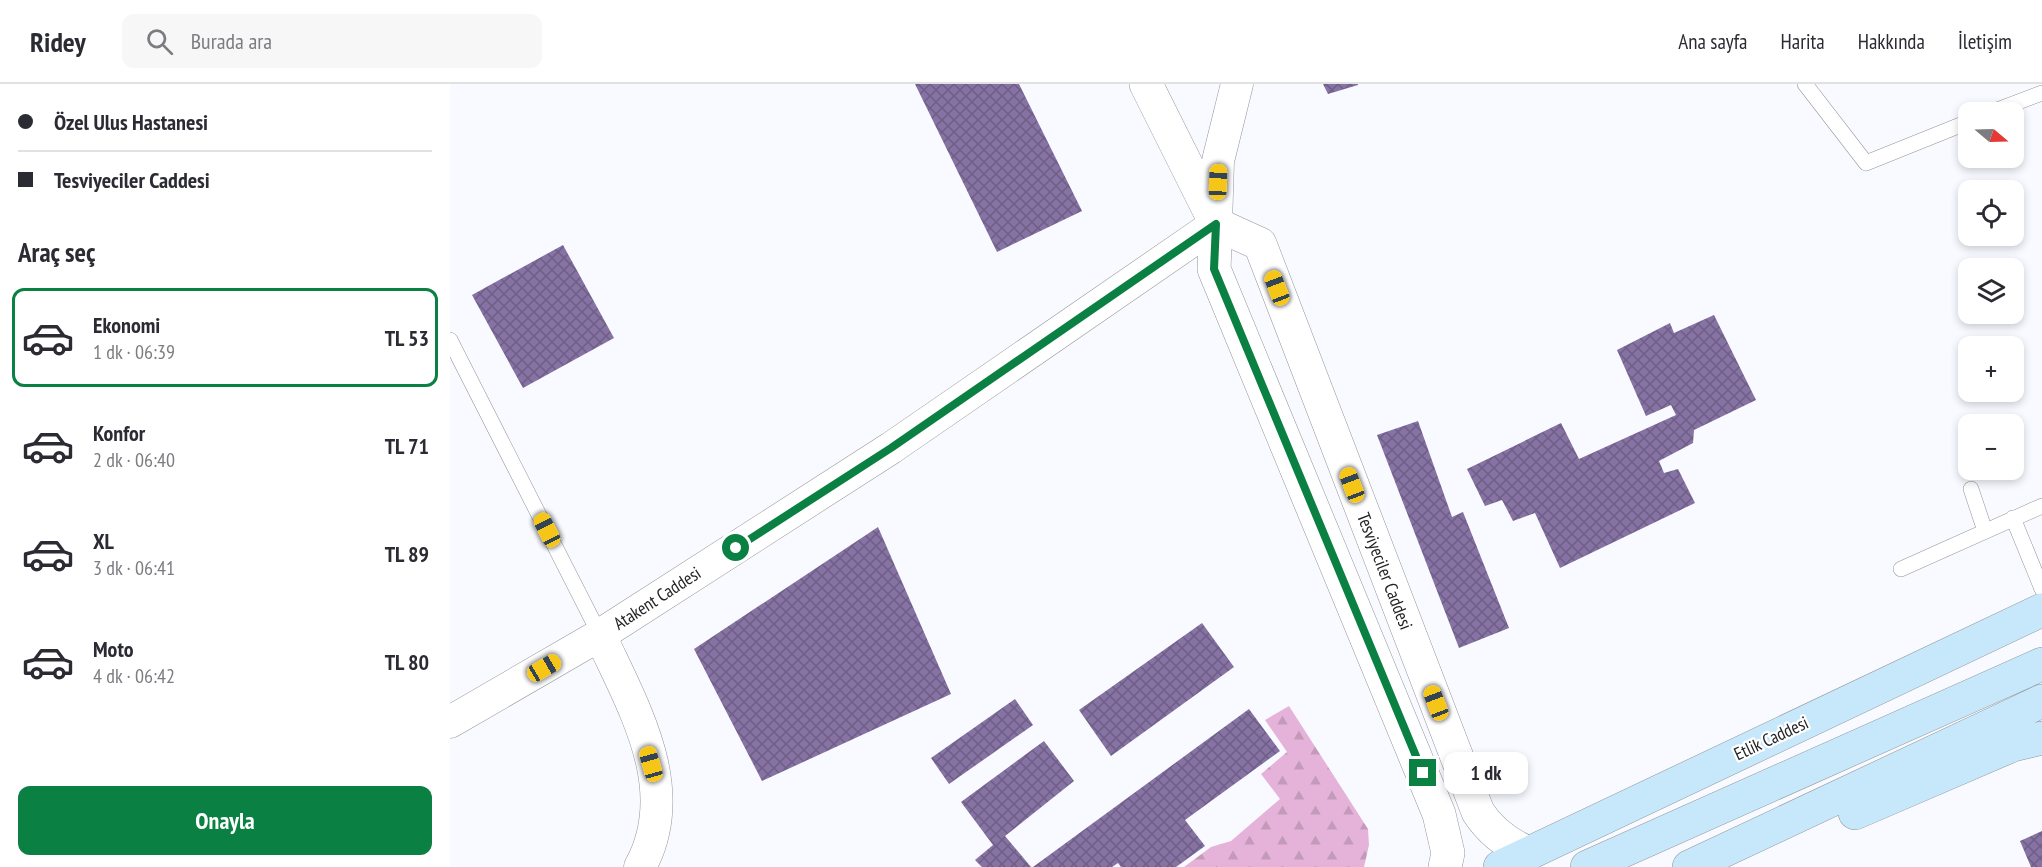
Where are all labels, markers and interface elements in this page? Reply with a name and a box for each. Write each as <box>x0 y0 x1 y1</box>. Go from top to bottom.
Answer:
search box <box>122 14 542 68</box>
text: Ridey <box>30 23 86 60</box>
icon: search <box>143 25 176 58</box>
text: Burada ara <box>191 27 272 55</box>
text: Ana sayfa <box>1678 28 1747 55</box>
text: Harita <box>1780 28 1825 55</box>
text: Hakkında <box>1858 28 1925 55</box>
text: İletişim <box>1958 28 2012 55</box>
north arrow <box>1958 102 2024 168</box>
map controls <box>1958 102 2024 480</box>
text: Özel Ulus Hastanesi <box>54 108 208 136</box>
car <box>1208 164 1228 200</box>
text: Tesviyeciler Caddesi <box>54 166 210 194</box>
button: locate <box>1958 180 2024 246</box>
text: Araç seç <box>18 235 96 269</box>
button: layers <box>1958 258 2024 324</box>
car <box>1262 268 1292 308</box>
icon: car <box>21 311 75 365</box>
text: Ekonomi <box>93 311 160 339</box>
text: TL 53 <box>385 324 429 352</box>
button: + <box>1958 336 2024 402</box>
text: 1 dk · 06:39 <box>93 339 175 365</box>
button: − <box>1958 414 2024 480</box>
icon: car <box>21 419 75 473</box>
text: Konfor <box>93 419 145 447</box>
text: TL 71 <box>385 432 429 460</box>
text: 2 dk · 06:40 <box>93 447 175 473</box>
car <box>1337 465 1367 505</box>
street label: Tesviyeciler Caddesi <box>1352 509 1418 633</box>
car <box>531 510 563 550</box>
icon: car <box>21 527 75 581</box>
text: XL <box>93 527 114 555</box>
route start <box>722 534 749 561</box>
text: TL 89 <box>385 540 429 568</box>
text: 3 dk · 06:41 <box>93 555 175 581</box>
street label: Atakent Caddesi <box>609 561 705 635</box>
icon: car <box>21 635 75 689</box>
text: Moto <box>93 635 134 663</box>
text: TL 80 <box>385 648 429 676</box>
car <box>524 651 564 685</box>
text: 4 dk · 06:42 <box>93 663 175 689</box>
car <box>1421 683 1451 723</box>
street label: Etlik Caddesi <box>1730 711 1812 765</box>
car <box>637 744 665 784</box>
callout: 1 dk <box>1444 752 1528 794</box>
route end <box>1409 759 1436 786</box>
text: 1 dk <box>1471 760 1501 786</box>
button: Onayla <box>18 786 432 855</box>

